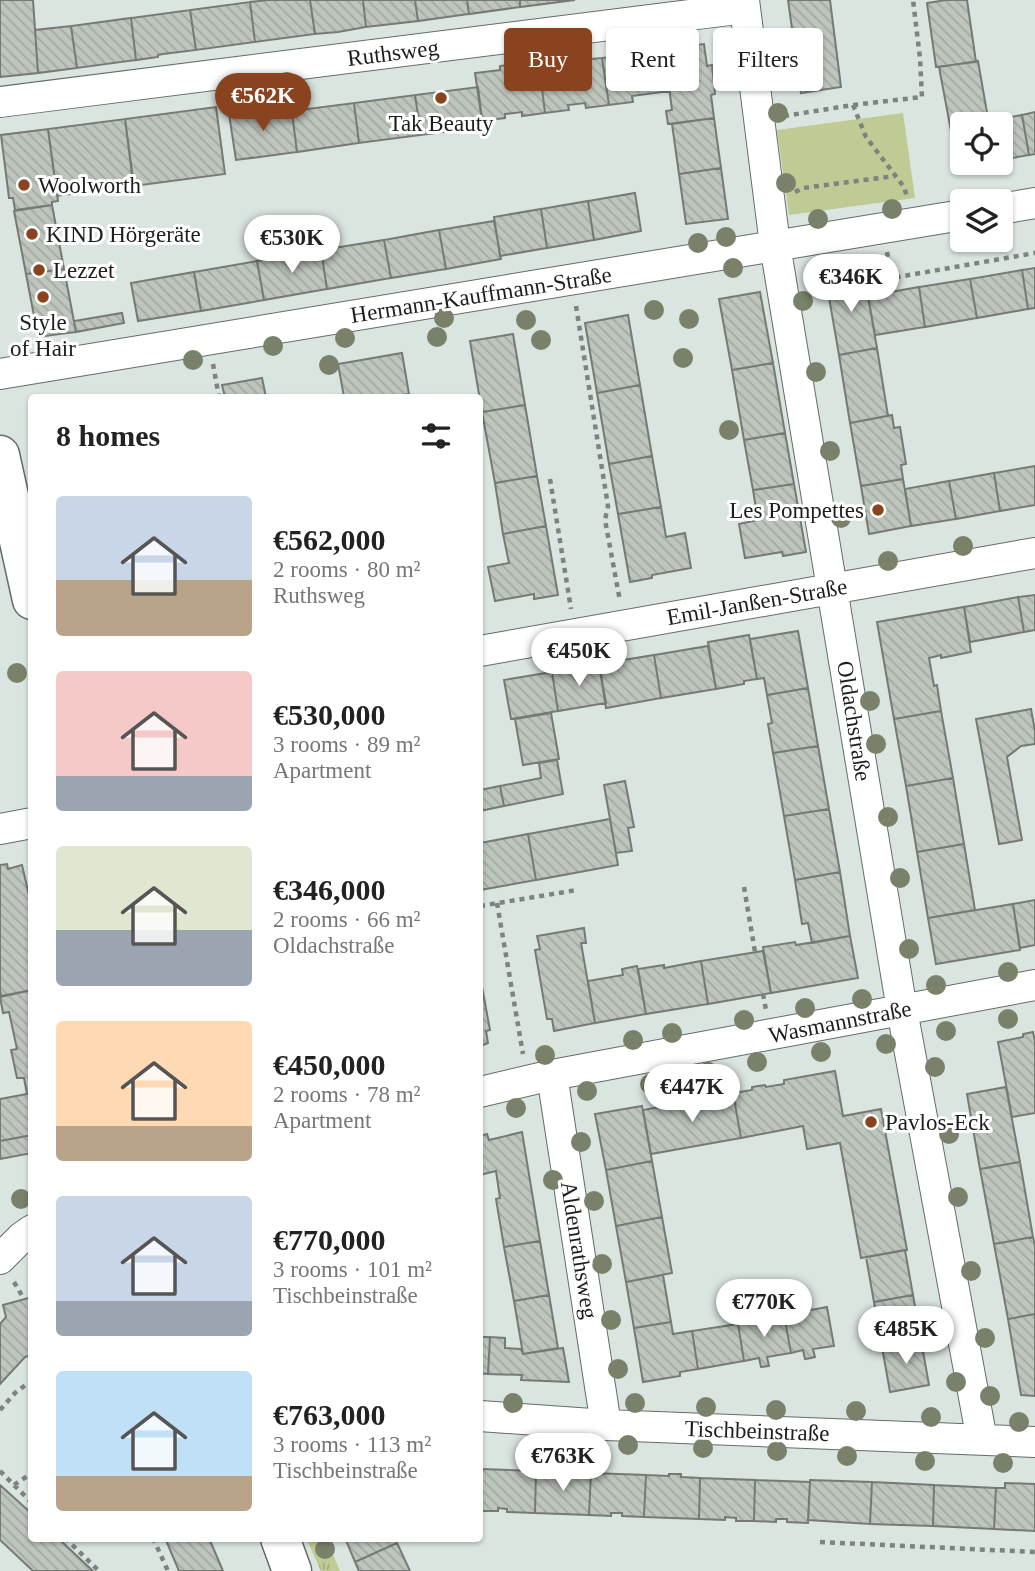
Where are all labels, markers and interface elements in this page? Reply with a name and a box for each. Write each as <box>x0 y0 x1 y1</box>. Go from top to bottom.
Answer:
chip: Buy <box>504 28 592 91</box>
chip: Rent <box>606 28 699 91</box>
chip: Filters <box>713 28 823 91</box>
street label: Ruthsweg <box>346 35 441 71</box>
pin: €562K <box>214 74 312 133</box>
text: €562K <box>231 83 295 108</box>
marker: Tak Beauty <box>433 90 449 106</box>
place label: Tak Beauty <box>388 111 494 136</box>
map controls <box>950 112 1013 252</box>
button: locate <box>950 112 1013 175</box>
place label: Woolworth <box>38 173 141 198</box>
marker: Woolworth <box>16 177 32 193</box>
button: layers <box>950 189 1013 252</box>
pin: €530K <box>243 216 341 275</box>
place label: KIND Hörgeräte <box>46 222 201 247</box>
text: €530K <box>260 225 324 250</box>
marker: KIND Hörgeräte <box>24 226 40 242</box>
pin: €346K <box>802 254 900 314</box>
place label: Lezzet <box>53 258 115 283</box>
marker: Lezzet <box>31 262 47 278</box>
street label: Hermann-Kauffmann-Straße <box>349 262 613 328</box>
text: €346K <box>819 264 883 289</box>
marker: Style of Hair <box>35 289 51 305</box>
place label: Style of Hair <box>10 310 76 361</box>
icon: filters <box>417 417 455 455</box>
text: 8 homes <box>56 419 160 452</box>
place label: Les Pompettes <box>729 498 864 523</box>
marker: Les Pompettes <box>870 502 886 518</box>
text: €562,000 <box>273 523 386 556</box>
icon: home <box>112 524 196 608</box>
text: 2 rooms · 80 m² <box>273 557 420 582</box>
street label: Emil-Janßen-Straße <box>665 574 849 630</box>
text: Ruthsweg <box>273 583 365 608</box>
pin: €450K <box>530 628 628 688</box>
text: €450K <box>547 638 611 663</box>
street label: Oldachstraße <box>832 659 876 783</box>
text: €530,000 <box>273 698 386 731</box>
icon: home <box>112 699 196 783</box>
text: 3 rooms · 89 m² <box>273 732 420 757</box>
text: Apartment <box>273 758 371 783</box>
text: €346,000 <box>273 873 386 906</box>
icon: home <box>112 874 196 958</box>
text: 2 rooms · 66 m² <box>273 907 420 932</box>
text: Oldachstraße <box>273 933 394 958</box>
street label: Wasmannstraße <box>766 996 914 1048</box>
text: €450,000 <box>273 1048 386 1081</box>
icon: home <box>112 1049 196 1133</box>
pin: €447K <box>643 1064 741 1124</box>
text: €447K <box>660 1074 724 1099</box>
text: 2 rooms · 78 m² <box>273 1082 420 1107</box>
text: Apartment <box>273 1108 371 1133</box>
place label: Pavlos-Eck <box>885 1110 990 1135</box>
marker: Pavlos-Eck <box>863 1114 879 1130</box>
street label: Aldenrathsweg <box>556 1179 602 1321</box>
text: €770,000 <box>273 1223 386 1256</box>
icon: home <box>112 1224 196 1308</box>
text: 3 rooms · 101 m² <box>273 1257 432 1282</box>
pin: €770K <box>715 1280 813 1339</box>
text: Tischbeinstraße <box>273 1283 418 1308</box>
text: €770K <box>732 1289 796 1314</box>
pin: €485K <box>857 1306 955 1366</box>
text: €485K <box>874 1316 938 1341</box>
text: €763,000 <box>273 1398 386 1431</box>
icon: home <box>112 1399 196 1483</box>
street label: Tischbeinstraße <box>684 1416 830 1446</box>
text: 3 rooms · 113 m² <box>273 1432 431 1457</box>
pin: €763K <box>514 1434 612 1493</box>
text: €763K <box>531 1443 595 1468</box>
text: Tischbeinstraße <box>273 1458 418 1483</box>

